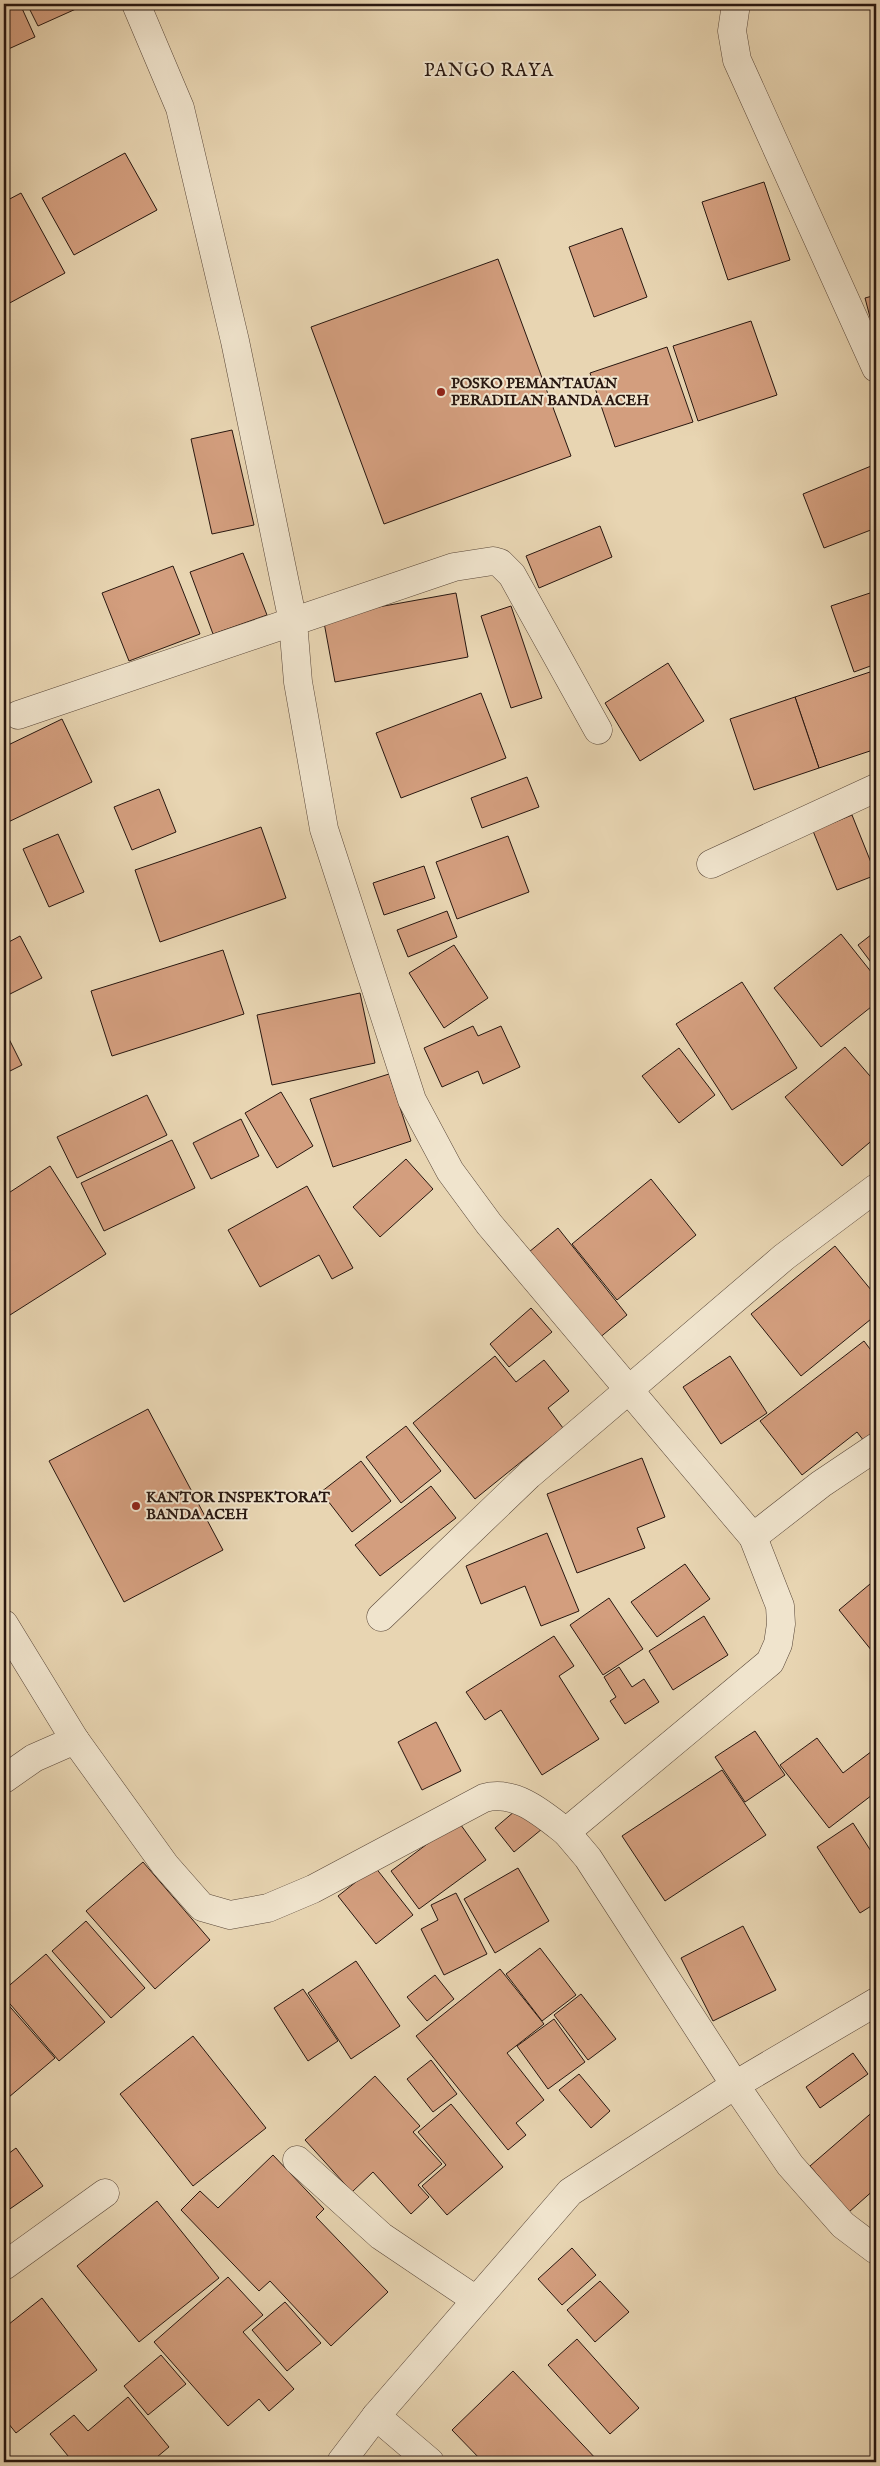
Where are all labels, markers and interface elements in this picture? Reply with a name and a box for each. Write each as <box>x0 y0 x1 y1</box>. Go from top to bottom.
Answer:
district label: PANGO RAYA <box>424 60 554 83</box>
place label: POSKO PEMANTAUAN PERADILAN BANDA ACEH <box>451 374 649 410</box>
marker: POSKO PEMANTAUAN PERADILAN BANDA ACEH <box>435 386 447 398</box>
place label: KANTOR INSPEKTORAT BANDA ACEH <box>146 1488 331 1524</box>
marker: KANTOR INSPEKTORAT BANDA ACEH <box>130 1500 142 1512</box>

